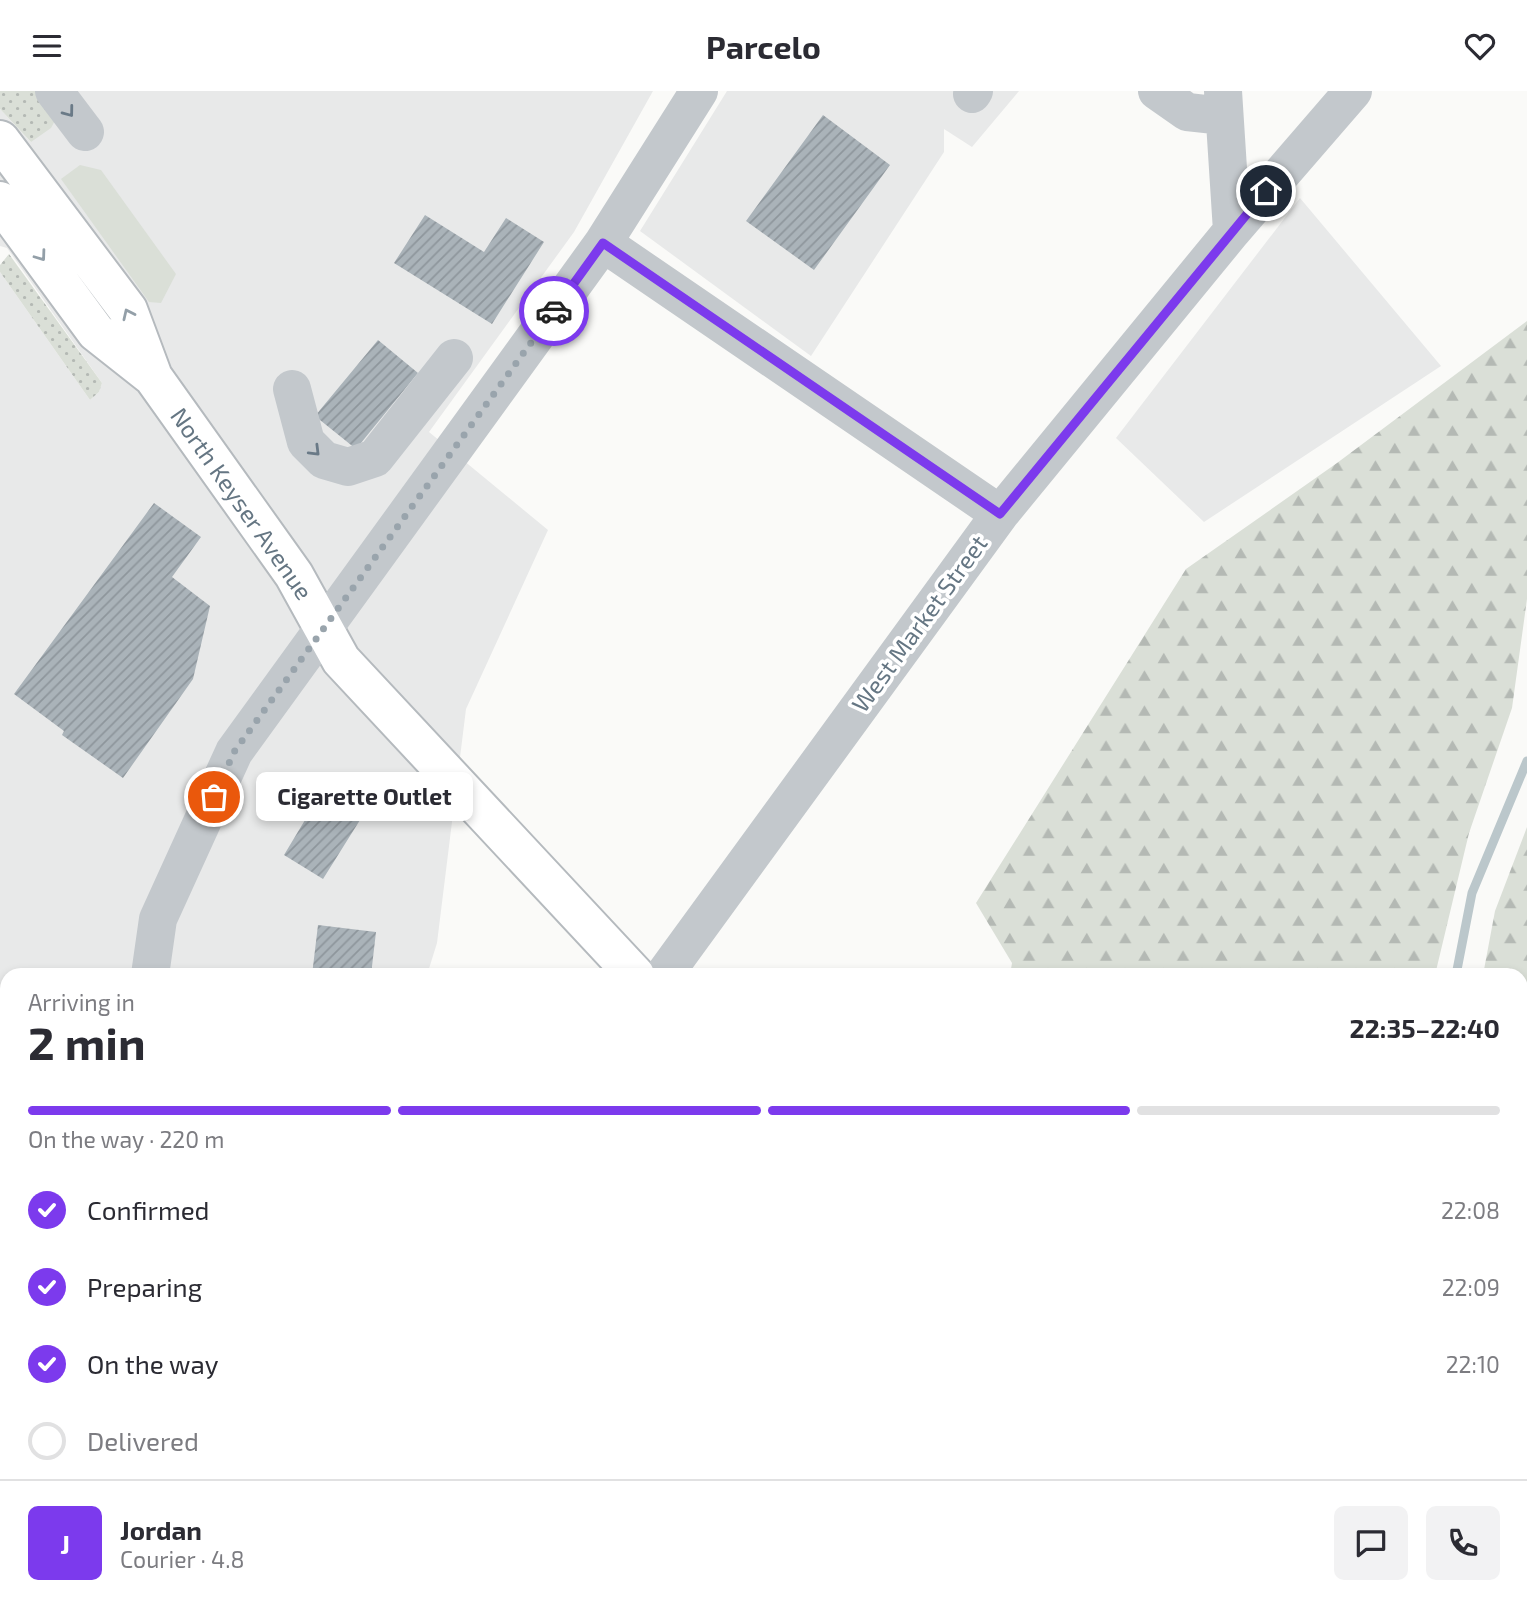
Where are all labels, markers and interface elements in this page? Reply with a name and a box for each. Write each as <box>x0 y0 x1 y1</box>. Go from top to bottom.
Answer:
icon: menu <box>28 27 66 65</box>
text: Parcelo <box>706 27 821 65</box>
icon: heart <box>1461 27 1499 65</box>
one-way arrow <box>61 104 74 116</box>
pin <box>1236 161 1296 221</box>
icon: home <box>1247 172 1285 210</box>
one-way arrow <box>33 248 45 261</box>
courier <box>519 276 589 346</box>
icon: car <box>535 292 573 330</box>
one-way arrow <box>122 309 136 321</box>
street label: North Keyser Avenue <box>165 402 319 605</box>
one-way arrow <box>307 443 320 456</box>
street label: West Market Street <box>845 529 993 717</box>
pin <box>184 767 244 827</box>
callout: Cigarette Outlet <box>256 773 473 821</box>
icon: bag <box>195 778 233 816</box>
text: Cigarette Outlet <box>277 782 452 810</box>
text: Arriving in <box>28 988 135 1016</box>
text: 22:35–22:40 <box>1350 1012 1500 1043</box>
text: 2 min <box>28 1014 146 1069</box>
text: On the way · 220 m <box>28 1125 224 1153</box>
icon: check <box>28 1191 66 1229</box>
text: Confirmed <box>87 1194 210 1225</box>
text: 22:08 <box>1441 1196 1500 1224</box>
icon: check <box>28 1268 66 1306</box>
text: Preparing <box>87 1271 202 1302</box>
text: 22:09 <box>1442 1273 1500 1301</box>
icon: check <box>28 1345 66 1383</box>
text: On the way <box>87 1348 218 1379</box>
text: 22:10 <box>1446 1350 1500 1378</box>
text: Delivered <box>87 1425 199 1456</box>
button: chat <box>1334 1506 1408 1580</box>
button: phone <box>1426 1506 1500 1580</box>
text: Jordan <box>120 1514 202 1545</box>
text: J <box>60 1528 70 1559</box>
text: Courier · 4.8 <box>120 1545 244 1573</box>

